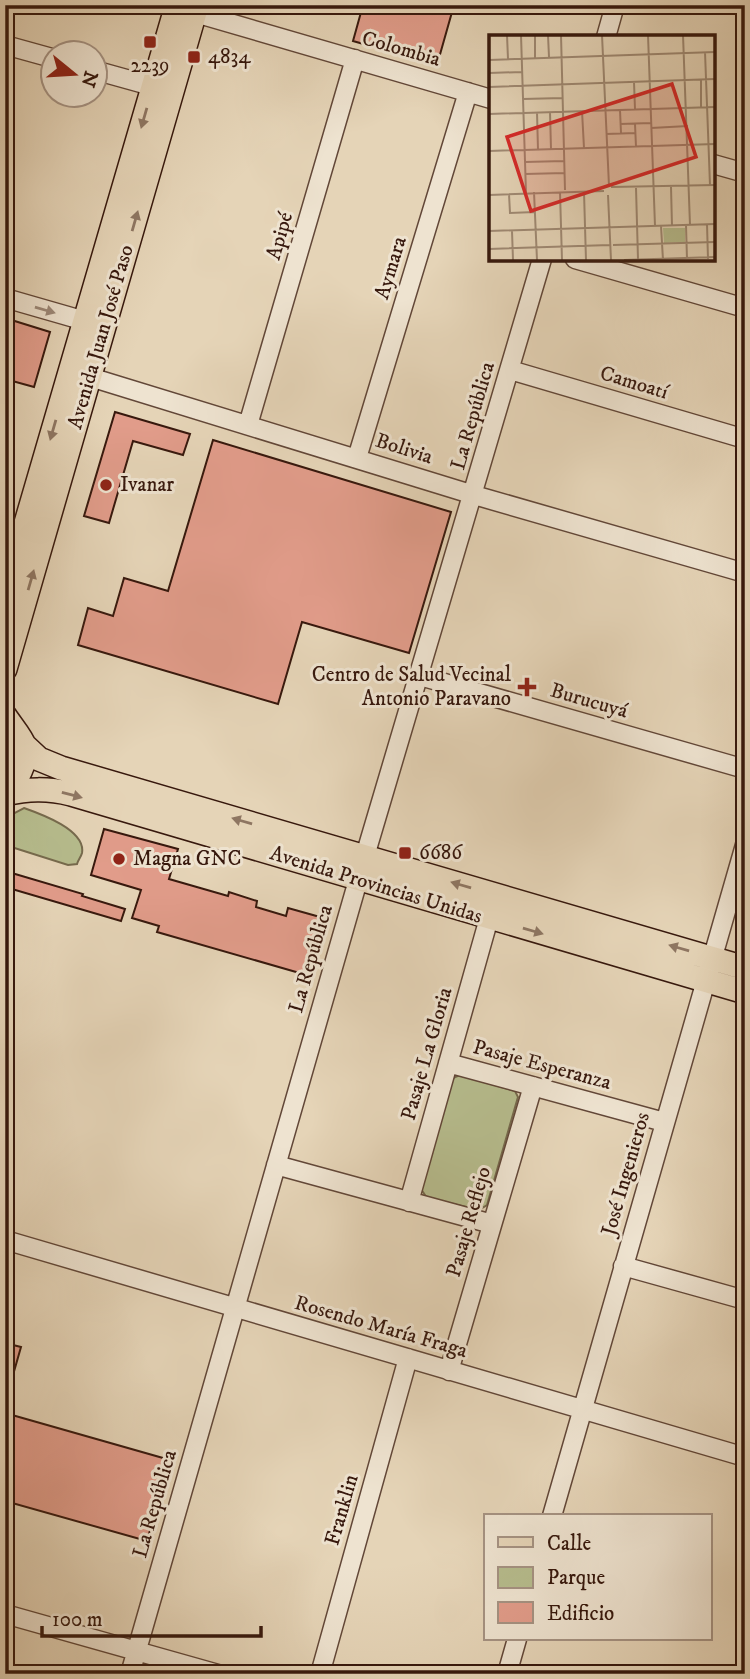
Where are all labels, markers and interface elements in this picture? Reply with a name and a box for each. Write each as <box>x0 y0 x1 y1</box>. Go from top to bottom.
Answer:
street label: Colombia <box>359 25 443 73</box>
marker: 2239 <box>142 34 158 50</box>
inset map <box>489 35 715 261</box>
north arrow <box>38 38 108 108</box>
place label: 4834 <box>208 44 251 70</box>
marker: 4834 <box>186 49 202 65</box>
place label: 2239 <box>131 53 169 79</box>
text: N <box>75 68 102 90</box>
one-way arrow <box>139 107 149 128</box>
one-way arrow <box>130 209 141 231</box>
street label: Apipé <box>261 209 299 263</box>
street label: Aymara <box>369 233 413 303</box>
street label: Avenida Juan José Paso <box>62 242 140 432</box>
one-way arrow <box>35 305 56 315</box>
street label: La República <box>445 359 501 473</box>
street label: Camoatí <box>597 360 673 406</box>
one-way arrow <box>48 420 58 441</box>
street label: Bolivia <box>372 428 436 470</box>
place label: Ivanar <box>120 472 174 498</box>
marker: Ivanar <box>98 477 114 493</box>
one-way arrow <box>26 570 36 591</box>
place label: Centro de Salud Vecinal Antonio Paravano <box>312 662 512 712</box>
marker: Centro de Salud Vecinal Antonio Paravano <box>517 677 537 697</box>
street label: Burucuyá <box>547 678 631 724</box>
one-way arrow <box>62 790 83 800</box>
one-way arrow <box>231 815 253 826</box>
street label: Avenida Provincias Unidas <box>267 840 485 930</box>
place label: 6686 <box>419 840 463 866</box>
marker: 6686 <box>397 845 413 861</box>
place label: Magna GNC <box>133 846 241 872</box>
marker: Magna GNC <box>111 851 127 867</box>
one-way arrow <box>450 879 471 889</box>
street label: La República <box>283 902 339 1016</box>
one-way arrow <box>522 926 544 937</box>
one-way arrow <box>668 943 689 953</box>
street label: Pasaje La Gloria <box>396 984 458 1123</box>
street label: Pasaje Esperanza <box>470 1034 614 1096</box>
street label: José Ingenieros <box>595 1109 656 1241</box>
street label: Pasaje Reflejo <box>441 1164 497 1280</box>
street label: Rosendo María Fraga <box>292 1290 470 1364</box>
street label: La República <box>127 1447 183 1561</box>
street label: Franklin <box>319 1471 365 1549</box>
legend <box>484 1514 712 1640</box>
text: Calle <box>547 1531 591 1557</box>
text: Parque <box>547 1565 605 1591</box>
scale bar <box>42 1595 261 1639</box>
text: Edificio <box>547 1601 614 1627</box>
text: 100 m <box>52 1607 103 1633</box>

